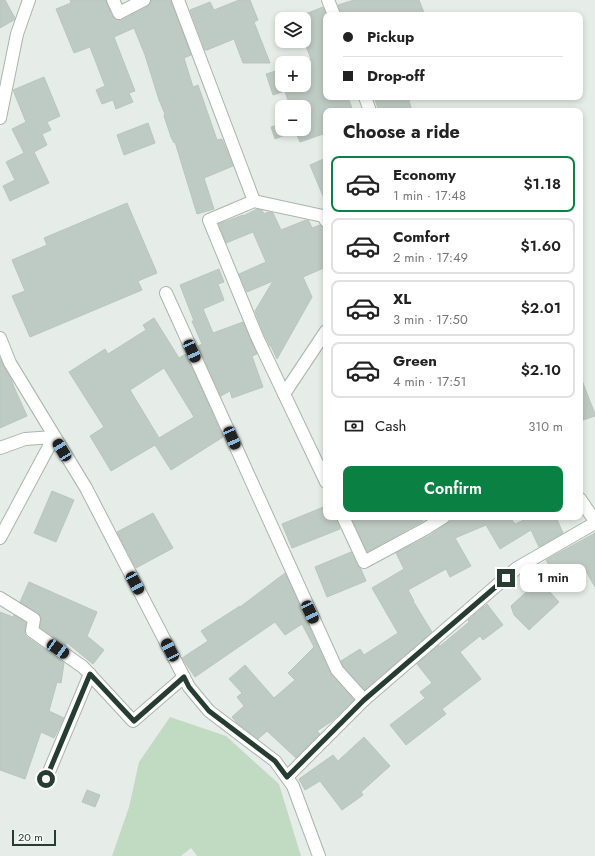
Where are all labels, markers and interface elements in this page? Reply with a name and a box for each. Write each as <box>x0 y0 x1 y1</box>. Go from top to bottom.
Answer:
map controls <box>275 12 311 136</box>
button: layers <box>275 12 311 48</box>
text: Pickup <box>367 26 414 48</box>
button: + <box>275 56 311 92</box>
text: Drop-off <box>367 65 425 87</box>
button: − <box>275 100 311 136</box>
text: Choose a ride <box>343 119 460 145</box>
text: Economy <box>393 164 456 186</box>
icon: car <box>345 166 381 202</box>
text: $1.18 <box>523 173 561 195</box>
text: 1 min · 17:48 <box>393 186 466 205</box>
text: Comfort <box>393 226 450 248</box>
icon: car <box>345 228 381 264</box>
text: $1.60 <box>521 235 561 257</box>
text: 2 min · 17:49 <box>393 248 468 267</box>
text: XL <box>393 288 411 310</box>
icon: car <box>345 290 381 326</box>
text: $2.01 <box>521 297 561 319</box>
text: 3 min · 17:50 <box>393 310 468 329</box>
car <box>182 338 202 364</box>
text: Green <box>393 350 437 372</box>
icon: car <box>345 352 381 388</box>
text: $2.10 <box>521 359 561 381</box>
text: 4 min · 17:51 <box>393 372 466 391</box>
icon: cash <box>343 415 365 437</box>
text: Cash <box>375 415 406 437</box>
text: 310 m <box>528 417 563 436</box>
car <box>222 425 242 451</box>
car <box>51 437 73 463</box>
button: Confirm <box>343 466 563 512</box>
callout: 1 min <box>520 564 586 592</box>
text: 1 min <box>537 568 569 587</box>
route end <box>497 569 515 587</box>
car <box>124 570 146 596</box>
car <box>299 599 321 625</box>
car <box>45 637 71 661</box>
car <box>159 637 181 663</box>
route start <box>37 770 55 788</box>
scale bar <box>12 828 56 847</box>
text: 20 m <box>18 829 43 845</box>

